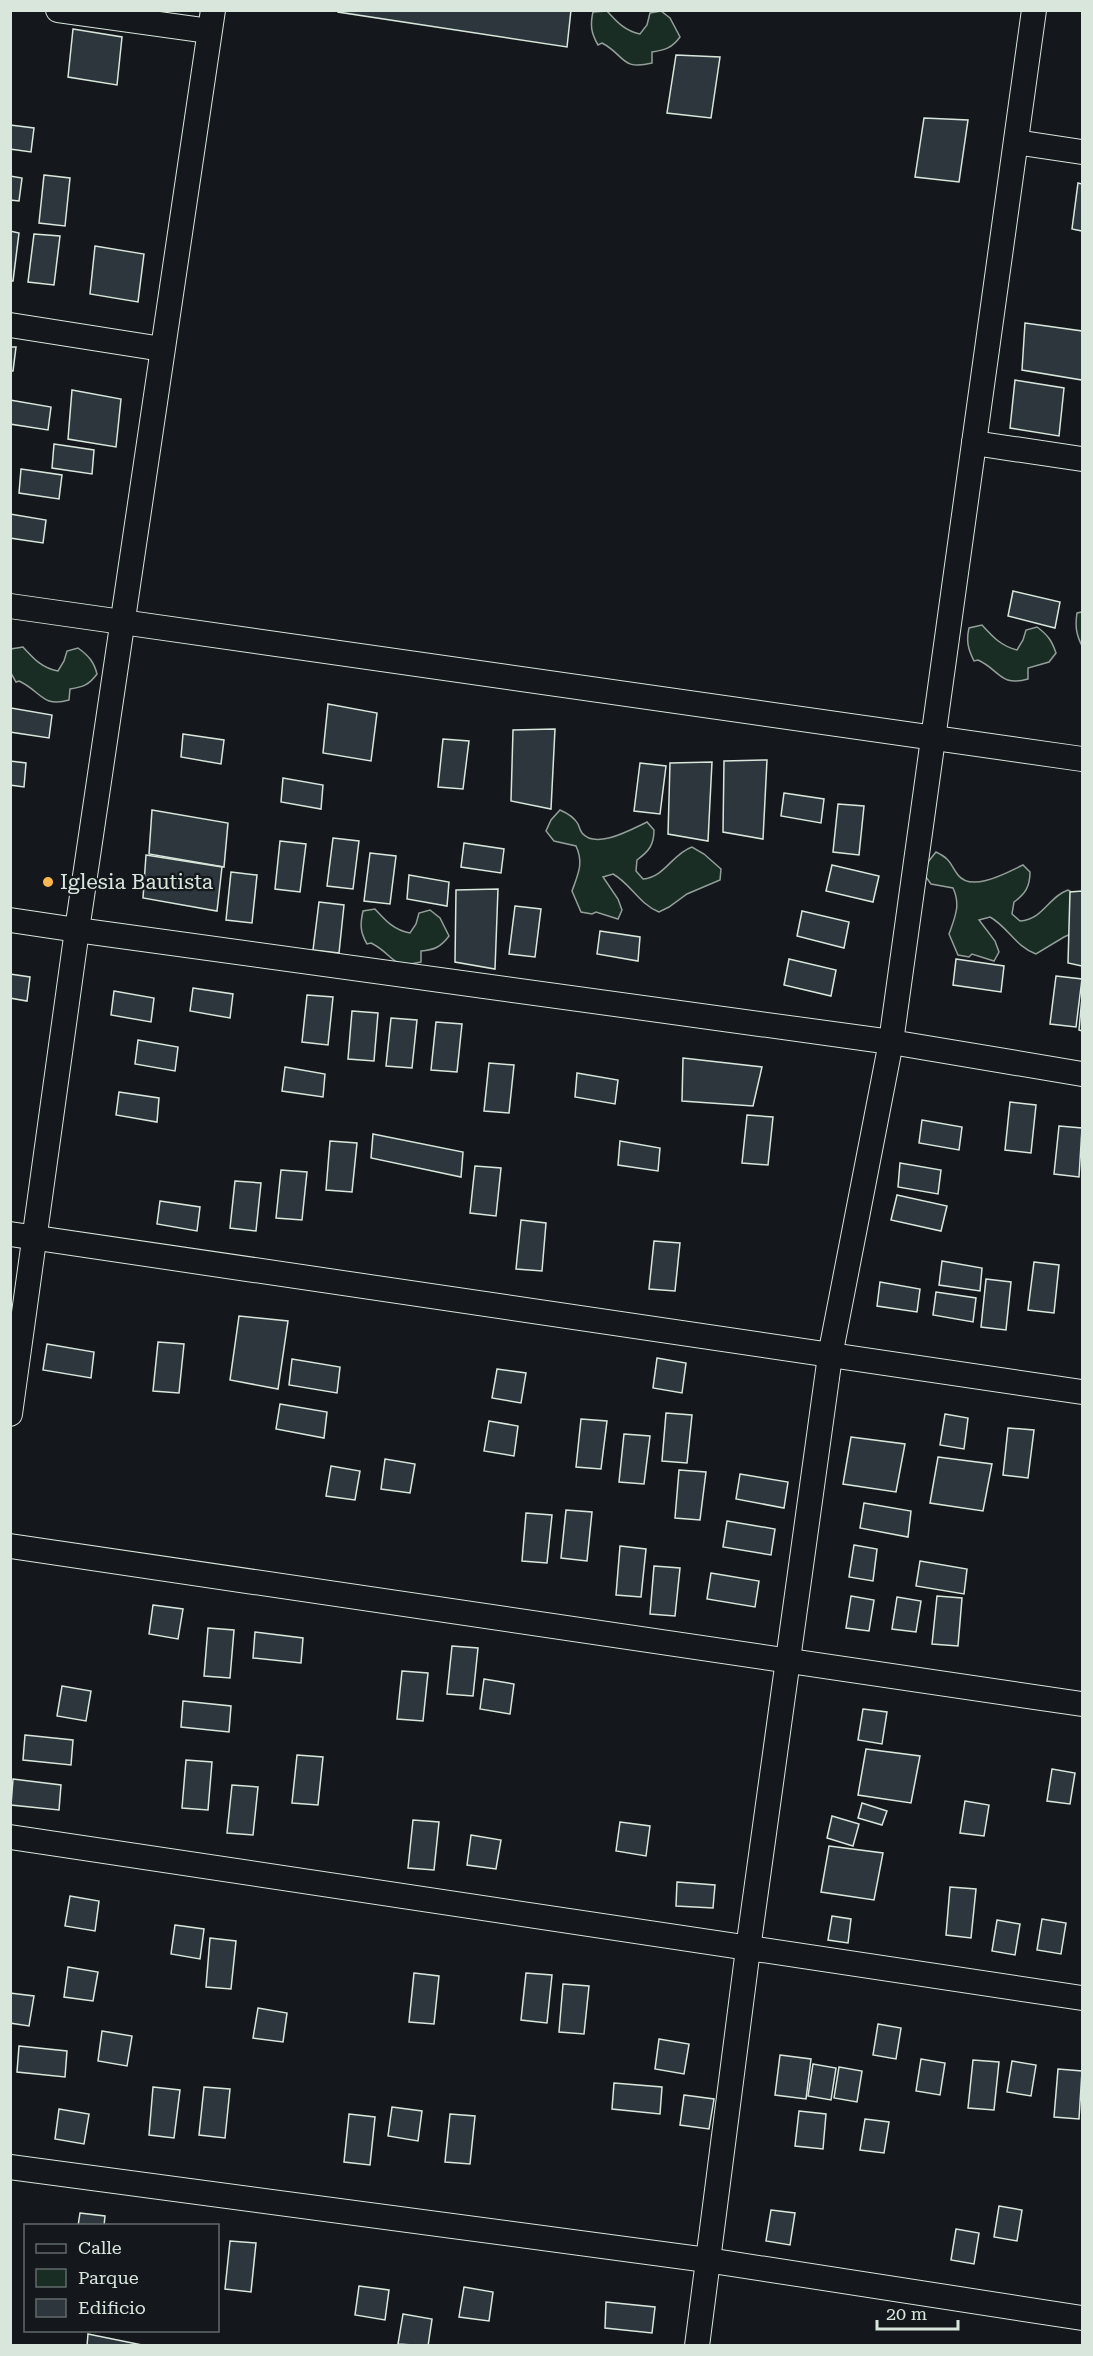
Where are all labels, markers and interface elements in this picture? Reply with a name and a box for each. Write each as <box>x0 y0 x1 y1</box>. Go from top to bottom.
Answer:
place label: Iglesia Bautista <box>60 870 214 894</box>
marker: Iglesia Bautista <box>41 875 55 889</box>
legend <box>24 2224 219 2332</box>
text: Calle <box>78 2237 122 2258</box>
text: Parque <box>78 2267 139 2288</box>
scale bar <box>877 2293 958 2331</box>
text: Edificio <box>78 2297 146 2318</box>
text: 20 m <box>886 2303 927 2324</box>

